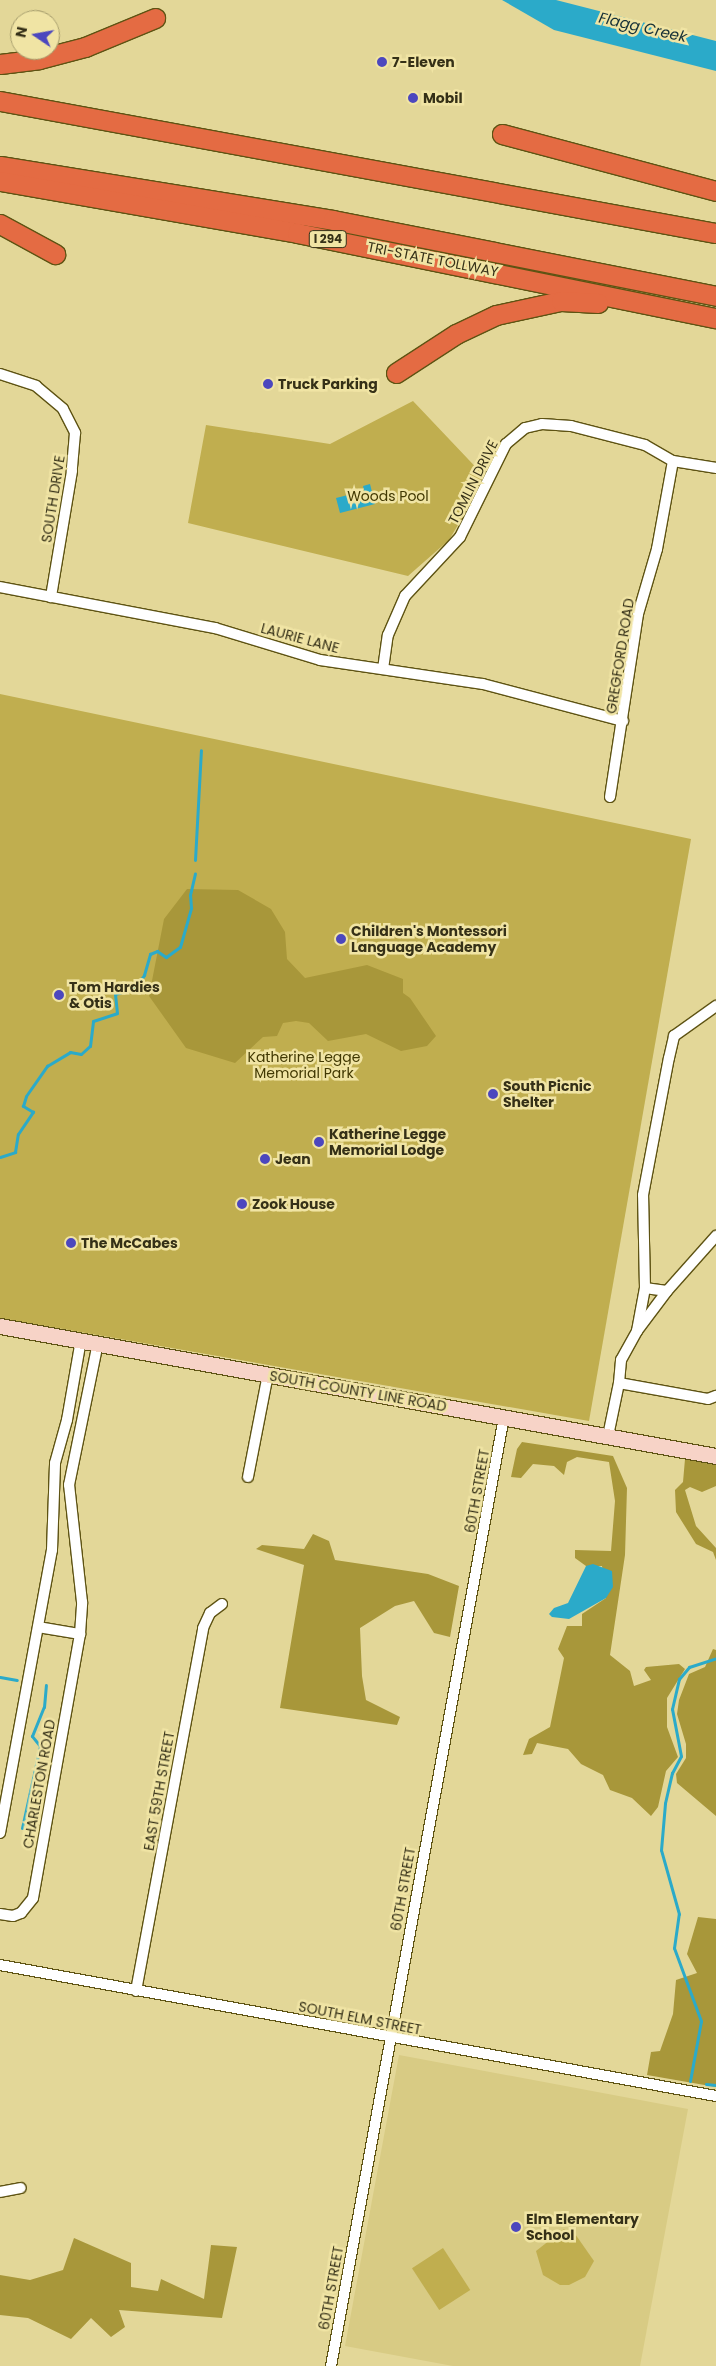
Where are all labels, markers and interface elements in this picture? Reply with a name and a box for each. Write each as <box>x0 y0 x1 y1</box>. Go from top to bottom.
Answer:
water label: Flagg Creek <box>597 8 689 46</box>
north arrow <box>10 10 60 60</box>
text: N <box>10 25 32 39</box>
place label: 7-Eleven <box>392 54 455 70</box>
marker: 7-Eleven <box>376 56 388 68</box>
place label: Mobil <box>423 90 463 106</box>
marker: Mobil <box>407 92 419 104</box>
road number: I 294 <box>308 230 348 248</box>
street label: TRI-STATE TOLLWAY <box>366 238 500 280</box>
place label: Truck Parking <box>278 376 378 392</box>
marker: Truck Parking <box>262 378 274 390</box>
street label: TOMLIN DRIVE <box>445 437 501 527</box>
street label: SOUTH DRIVE <box>38 454 68 544</box>
park label: Woods Pool <box>347 488 429 504</box>
street label: GREGFORD ROAD <box>603 597 637 715</box>
street label: LAURIE LANE <box>259 619 341 657</box>
place label: Children's Montessori Language Academy <box>351 923 507 956</box>
marker: Children's Montessori Language Academy <box>335 933 347 945</box>
place label: Tom Hardies & Otis <box>69 979 160 1012</box>
marker: Tom Hardies & Otis <box>53 989 65 1001</box>
park label: Katherine Legge Memorial Park <box>248 1049 360 1082</box>
place label: South Picnic Shelter <box>503 1078 591 1110</box>
marker: South Picnic Shelter <box>487 1088 499 1100</box>
place label: Katherine Legge Memorial Lodge <box>329 1126 446 1158</box>
marker: Katherine Legge Memorial Lodge <box>313 1136 325 1148</box>
place label: Jean <box>275 1151 311 1167</box>
marker: Jean <box>259 1153 271 1165</box>
place label: Zook House <box>252 1196 335 1212</box>
marker: Zook House <box>236 1198 248 1210</box>
place label: The McCabes <box>81 1235 178 1251</box>
marker: The McCabes <box>65 1237 77 1249</box>
street label: SOUTH COUNTY LINE ROAD <box>268 1367 448 1415</box>
street label: 60TH STREET <box>461 1448 493 1534</box>
street label: CHARLESTON ROAD <box>19 1718 59 1850</box>
street label: EAST 59TH STREET <box>140 1730 178 1852</box>
street label: 60TH STREET <box>387 1846 419 1932</box>
street label: SOUTH ELM STREET <box>297 1998 423 2038</box>
place label: Elm Elementary School <box>526 2211 639 2244</box>
marker: Elm Elementary School <box>510 2221 522 2233</box>
street label: 60TH STREET <box>315 2245 347 2331</box>

